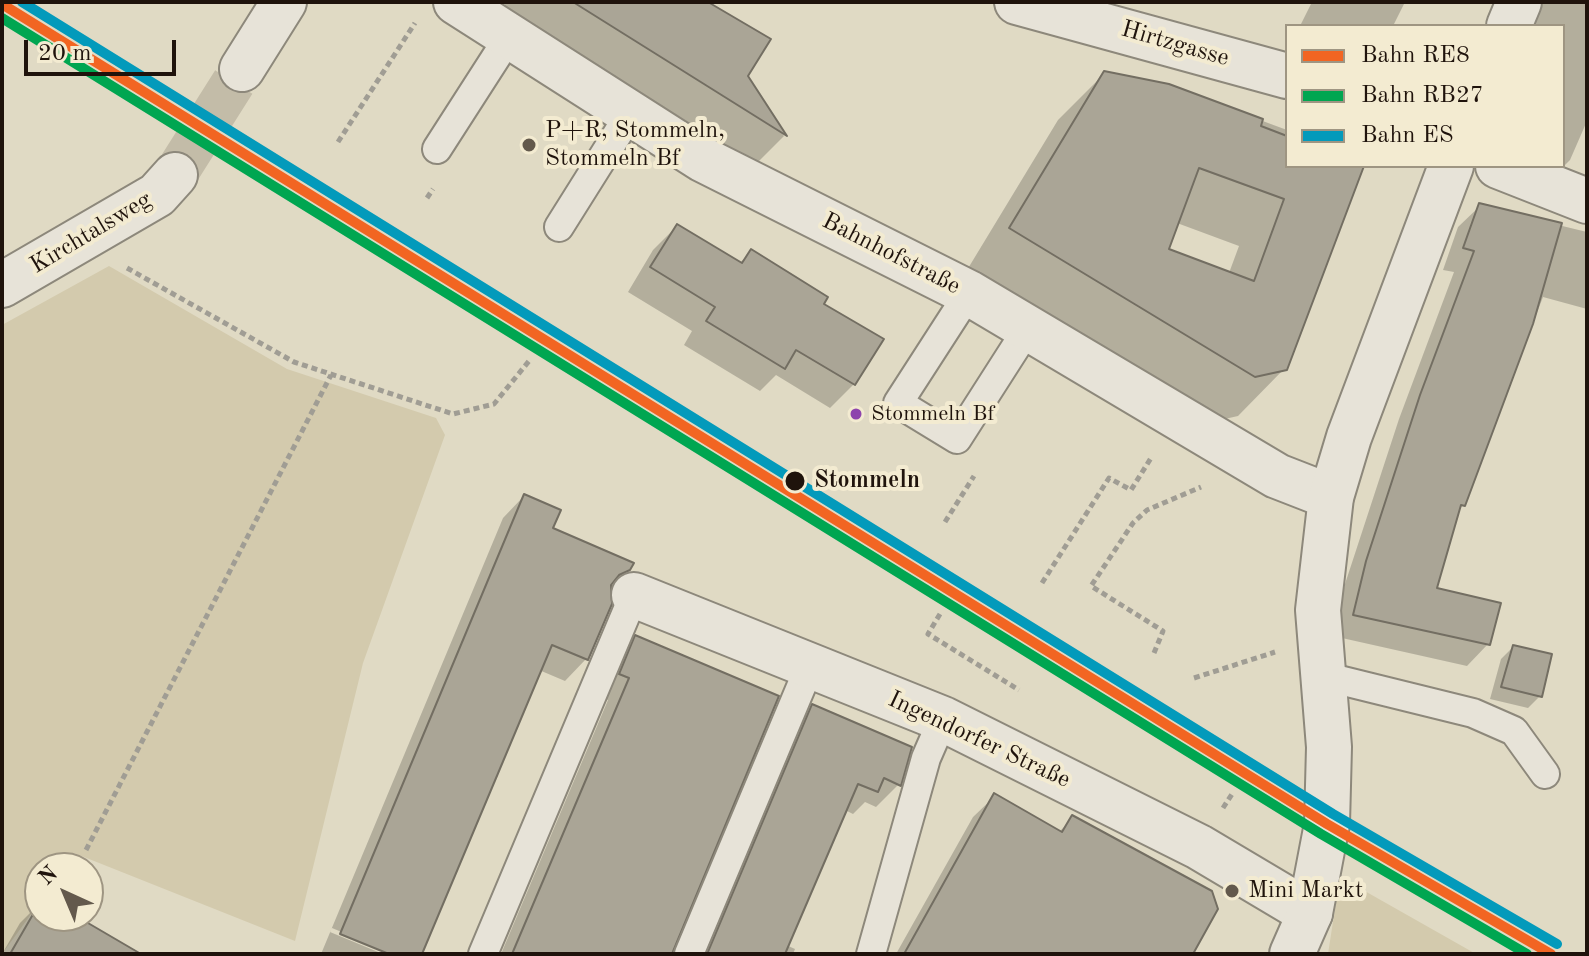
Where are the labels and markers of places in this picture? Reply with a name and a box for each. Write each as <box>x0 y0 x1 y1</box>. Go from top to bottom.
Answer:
place label: P+R, Stommeln, Stommeln Bf <box>545 117 725 173</box>
marker: P+R, Stommeln, Stommeln Bf <box>520 136 538 154</box>
place label: Stommeln Bf <box>871 401 995 427</box>
marker: Stommeln Bf <box>848 406 864 422</box>
place label: Stommeln <box>814 467 920 495</box>
marker: Stommeln <box>783 469 807 493</box>
place label: Mini Markt <box>1248 877 1363 905</box>
marker: Mini Markt <box>1223 882 1241 900</box>

